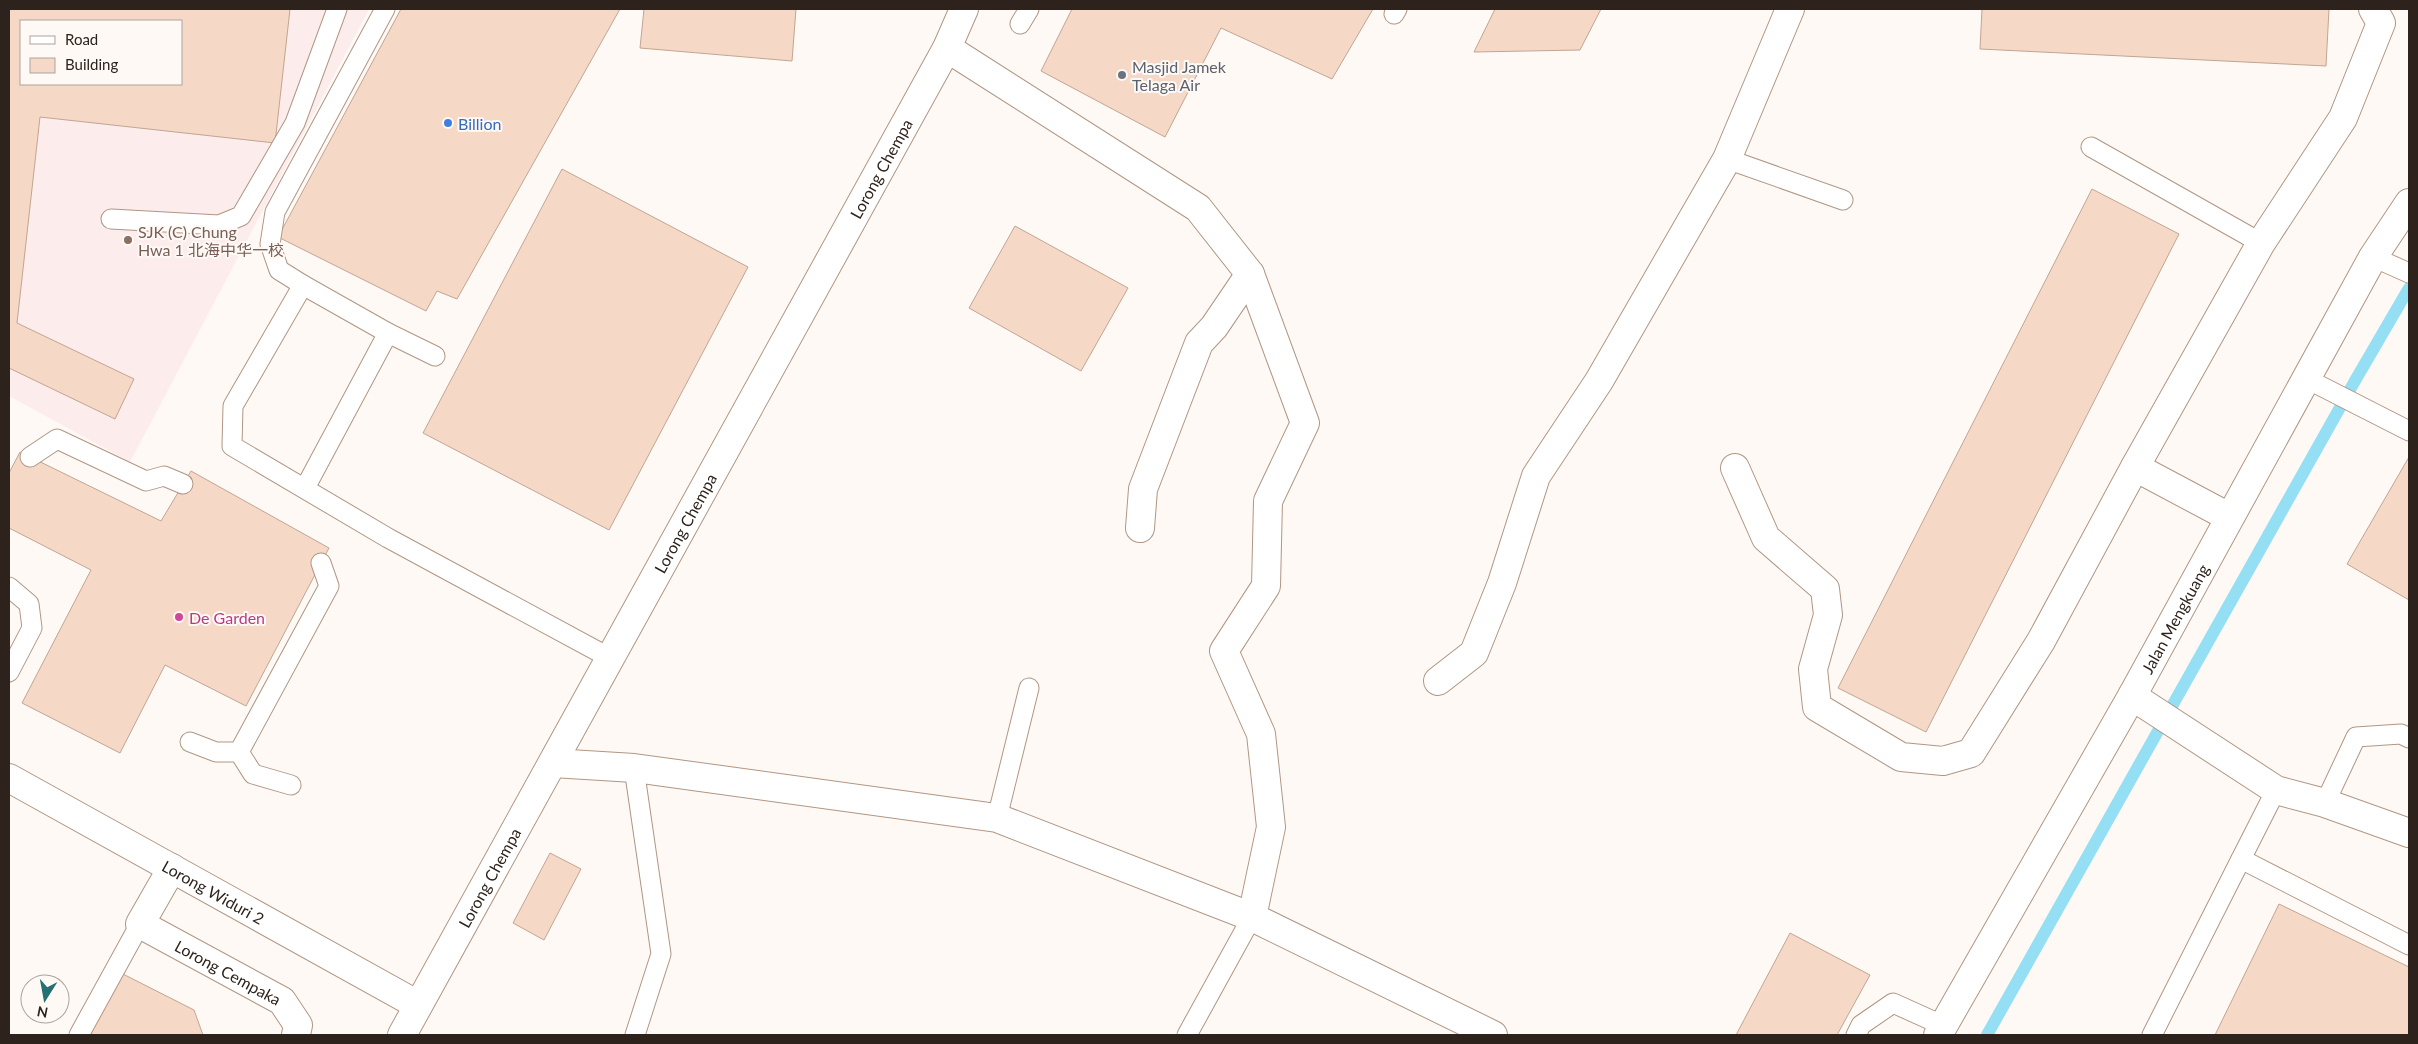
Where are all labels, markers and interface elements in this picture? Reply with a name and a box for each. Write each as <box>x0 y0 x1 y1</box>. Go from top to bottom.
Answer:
legend <box>20 20 182 85</box>
text: Road <box>65 30 98 48</box>
text: Building <box>65 55 118 73</box>
place label: Masjid Jamek Telaga Air <box>1132 57 1227 94</box>
marker: Masjid Jamek Telaga Air <box>1116 69 1128 81</box>
place label: Billion <box>458 114 501 133</box>
street label: Lorong Chempa <box>845 115 916 221</box>
marker: Billion <box>442 117 454 129</box>
place label: SJK (C) Chung Hwa 1 北海中华一校 <box>138 222 284 259</box>
marker: SJK (C) Chung Hwa 1 北海中华一校 <box>122 234 134 246</box>
street label: Lorong Chempa <box>650 470 720 576</box>
street label: Jalan Mengkuang <box>2137 561 2212 676</box>
place label: De Garden <box>189 608 265 627</box>
marker: De Garden <box>173 611 185 623</box>
street label: Lorong Chempa <box>454 824 524 931</box>
street label: Lorong Widuri 2 <box>159 856 268 927</box>
street label: Lorong Cempaka <box>172 935 285 1008</box>
north arrow <box>20 974 70 1024</box>
text: N <box>36 1003 49 1022</box>

